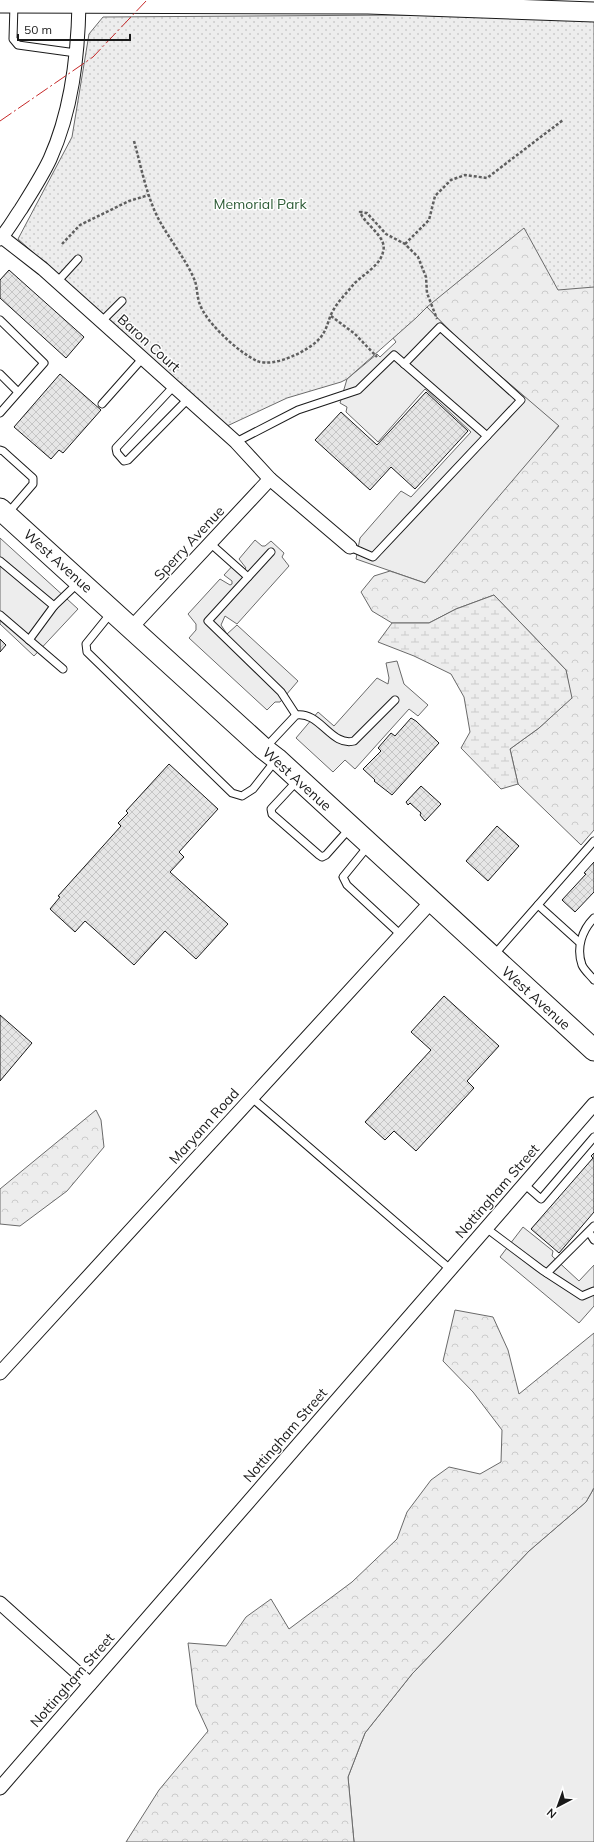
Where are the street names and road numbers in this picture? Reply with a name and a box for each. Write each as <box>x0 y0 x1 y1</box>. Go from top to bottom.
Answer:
street label: Baron Court <box>114 310 184 376</box>
street label: Sperry Avenue <box>150 502 228 584</box>
street label: West Avenue <box>20 525 96 597</box>
street label: West Avenue <box>259 743 335 815</box>
street label: West Avenue <box>498 962 574 1034</box>
street label: Maryann Road <box>165 1084 243 1168</box>
street label: Nottingham Street <box>451 1140 543 1242</box>
street label: Nottingham Street <box>239 1384 331 1486</box>
street label: Nottingham Street <box>26 1629 118 1731</box>

